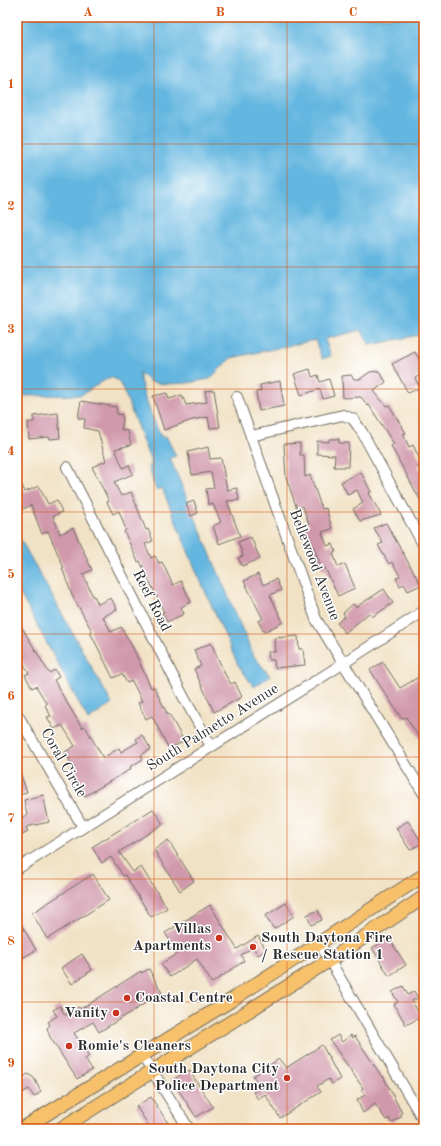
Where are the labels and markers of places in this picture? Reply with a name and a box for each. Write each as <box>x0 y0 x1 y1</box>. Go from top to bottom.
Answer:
place label: Villas Apartments <box>133 922 211 954</box>
place label: South Daytona Fire / Rescue Station 1 <box>261 931 392 963</box>
marker: Villas Apartments <box>214 933 224 943</box>
marker: South Daytona Fire / Rescue Station 1 <box>248 942 258 952</box>
place label: Coastal Centre <box>135 991 233 1006</box>
marker: Coastal Centre <box>122 993 132 1003</box>
place label: Vanity <box>64 1006 108 1021</box>
marker: Vanity <box>111 1008 121 1018</box>
place label: Romie's Cleaners <box>77 1039 191 1054</box>
marker: Romie's Cleaners <box>64 1041 74 1051</box>
place label: South Daytona City Police Department <box>148 1062 280 1094</box>
marker: South Daytona City Police Department <box>282 1073 292 1083</box>

